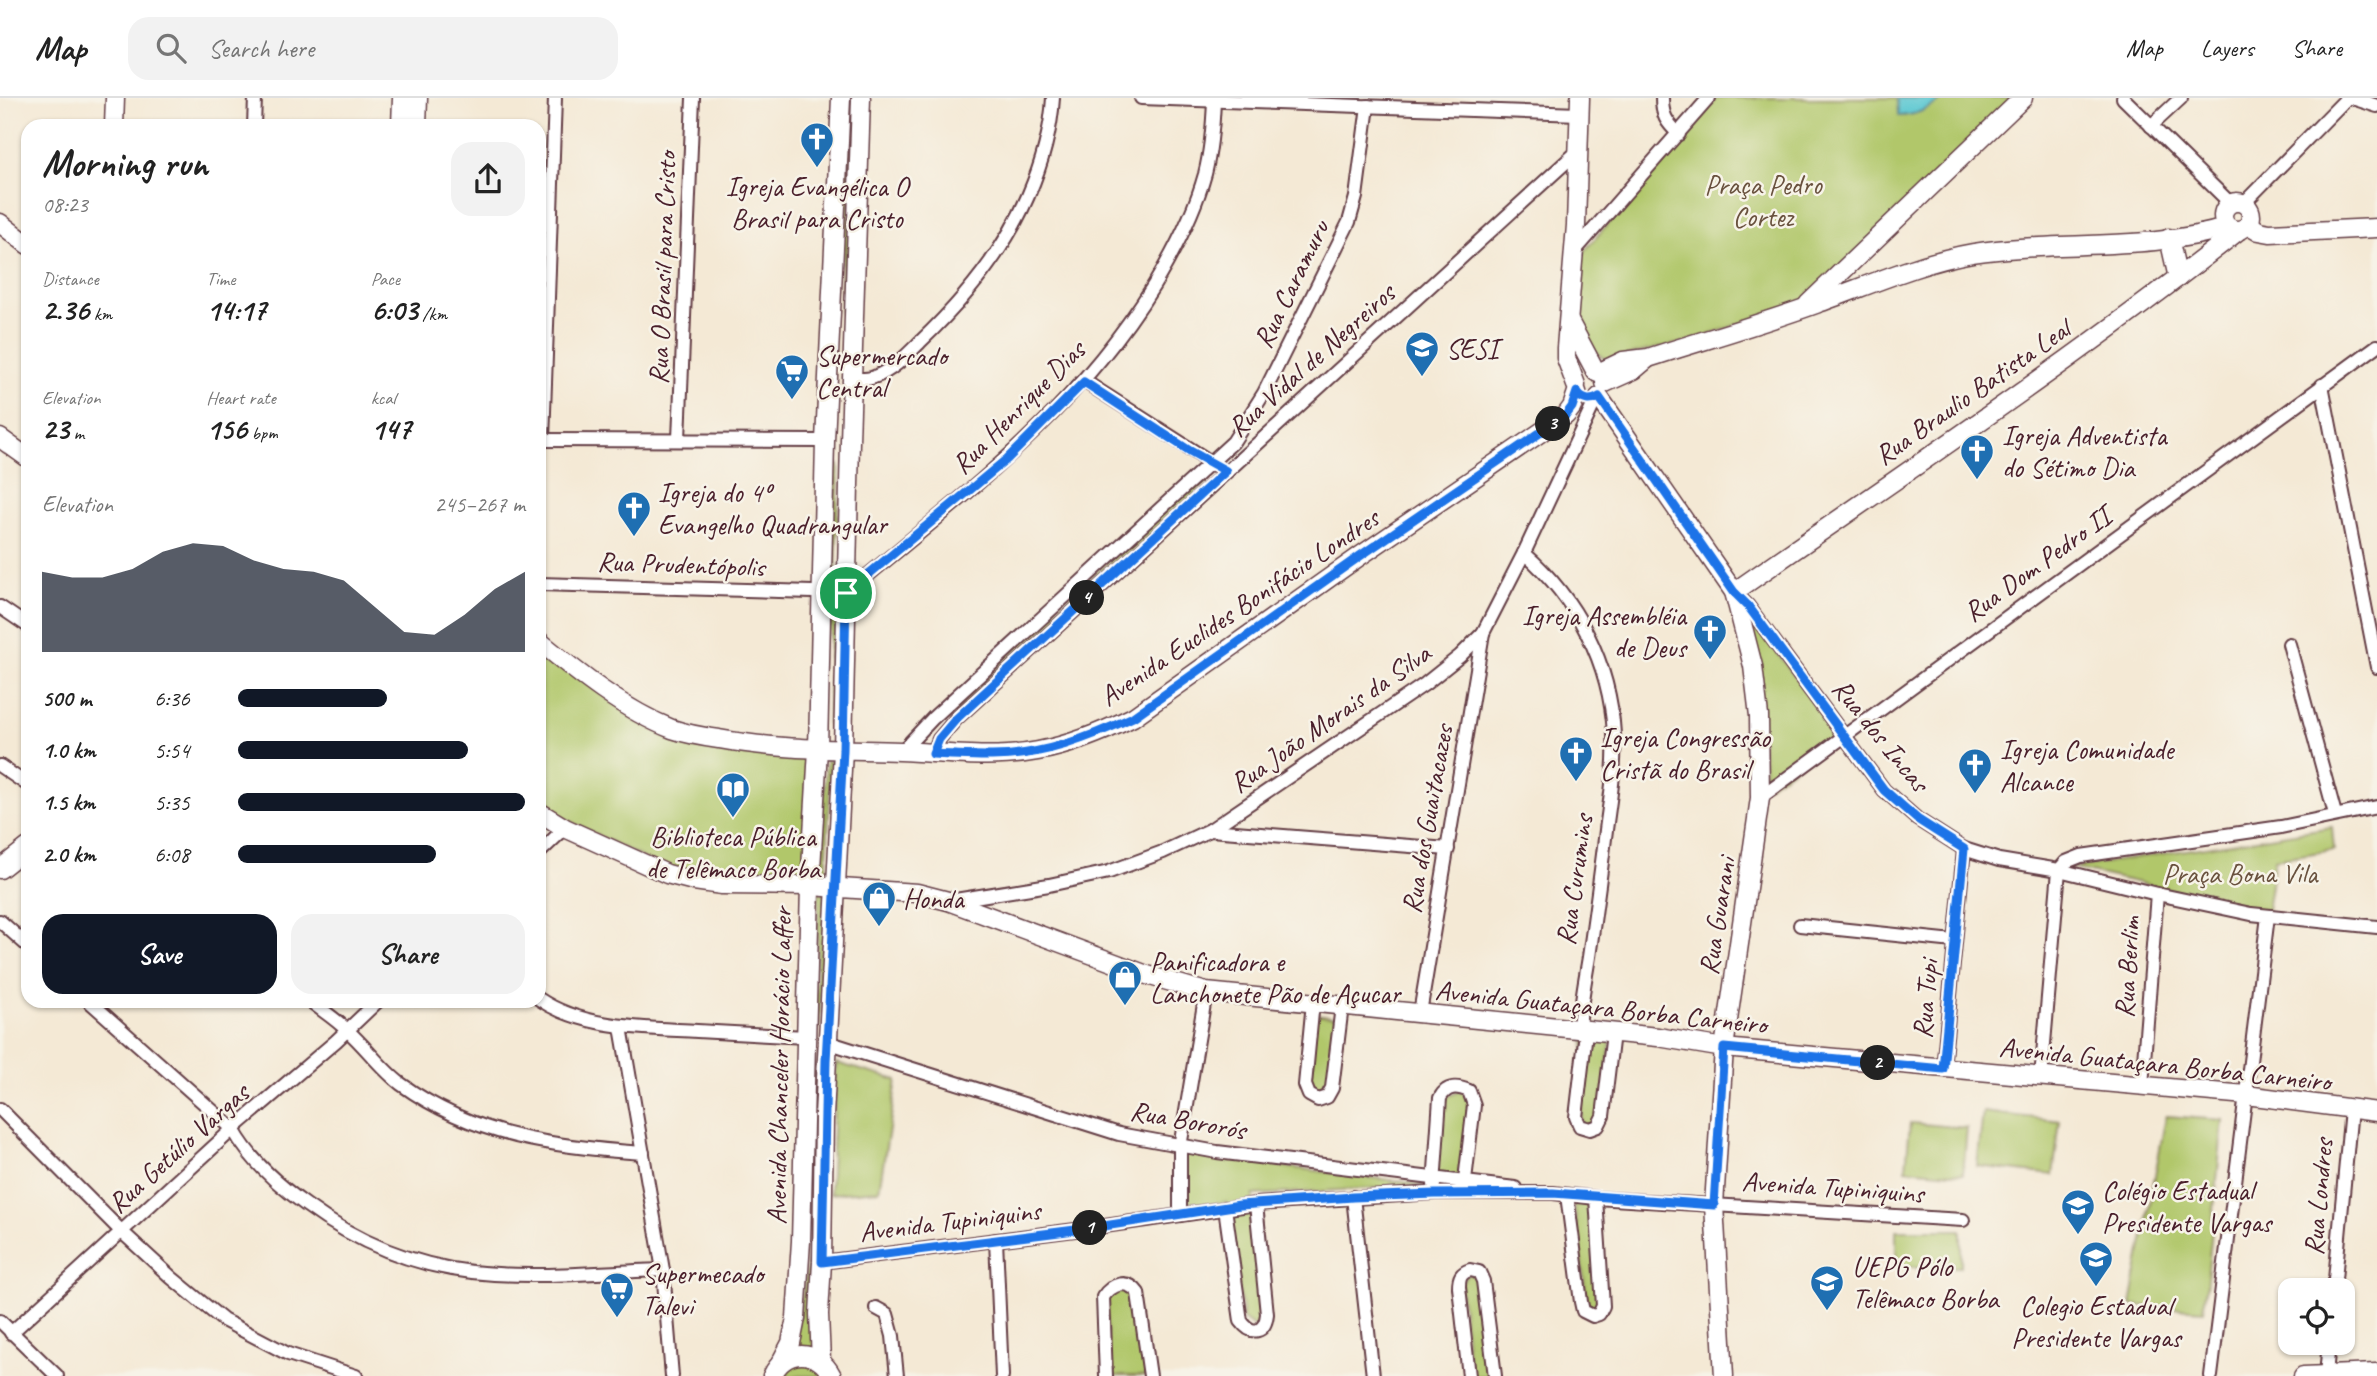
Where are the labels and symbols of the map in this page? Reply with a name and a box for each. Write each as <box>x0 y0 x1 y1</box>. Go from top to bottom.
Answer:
church icon: Igreja Evangélica O Brasil para Cristo <box>798 120 836 169</box>
street label: Rua O Brasil para Cristo <box>640 148 684 385</box>
park label: Praça Pedro Cortez <box>1704 167 1824 234</box>
place label: Igreja Evangélica O Brasil para Cristo <box>726 169 911 236</box>
street label: Rua Caramuru <box>1245 213 1338 354</box>
street label: Rua Vidal de Negreiros <box>1220 274 1404 444</box>
street label: Rua Braulio Batista Leal <box>1867 308 2081 473</box>
school or university icon: SESI <box>1403 329 1441 378</box>
street label: Rua Henrique Dias <box>944 331 1094 481</box>
place label: SESI <box>1446 331 1504 366</box>
place label: Supermercado Central <box>816 338 950 405</box>
supermarket icon: Supermercado Central <box>773 352 811 401</box>
pin: 3 <box>1536 406 1570 442</box>
place label: Igreja Adventista do Sétimo Dia <box>2002 418 2168 485</box>
church icon: Igreja Adventista do Sétimo Dia <box>1958 432 1996 481</box>
place label: Igreja do 4º Evangelho Quadrangular <box>658 475 889 542</box>
church icon: Igreja do 4º Evangelho Quadrangular <box>615 489 653 538</box>
street label: Rua Dom Pedro II <box>1956 495 2122 629</box>
street label: Avenida Euclides Bonifácio Londres <box>1093 499 1387 714</box>
street label: Rua Prudentópolis <box>597 544 768 584</box>
pin <box>816 563 876 623</box>
pin: 4 <box>1070 580 1104 616</box>
place label: Igreja Assembléia de Deus <box>1522 598 1688 665</box>
church icon: Igreja Assembléia de Deus <box>1691 612 1729 661</box>
street label: Rua João Morais da Silva <box>1223 635 1439 800</box>
street label: Rua dos Incas <box>1825 671 1939 800</box>
street label: Rua dos Guaitacazes <box>1393 720 1461 916</box>
place label: Igreja Congressão Cristã do Brasil <box>1600 720 1772 787</box>
place label: Igreja Comunidade Alcance <box>2000 732 2175 799</box>
church icon: Igreja Congressão Cristã do Brasil <box>1557 734 1595 783</box>
church icon: Igreja Comunidade Alcance <box>1956 746 1994 795</box>
library icon: Biblioteca Pública de Telêmaco Borba <box>714 770 752 819</box>
street label: Rua Curumins <box>1548 810 1601 947</box>
place label: Biblioteca Pública de Telêmaco Borba <box>646 819 822 886</box>
street label: Rua Guarani <box>1690 851 1744 977</box>
park label: Praça Bona Vila <box>2163 856 2319 891</box>
shop icon: Honda <box>860 879 898 928</box>
place label: Honda <box>903 881 965 916</box>
street label: Avenida Chanceler Horácio Laffer <box>759 904 799 1225</box>
street label: Rua Berlim <box>2106 914 2148 1019</box>
place label: Panificadora e Lanchonete Pão de Açucar <box>1150 944 1402 1011</box>
street label: Rua Tupi <box>1904 954 1946 1040</box>
shop icon: Panificadora e Lanchonete Pão de Açucar <box>1106 958 1144 1007</box>
street label: Avenida Guataçara Borba Carneiro <box>1434 972 1772 1042</box>
street label: Avenida Guataçara Borba Carneiro <box>1998 1029 2336 1099</box>
pin: 2 <box>1860 1046 1896 1080</box>
street label: Rua Getúlio Vargas <box>100 1074 258 1221</box>
street label: Rua Bororós <box>1128 1093 1251 1148</box>
street label: Rua Londres <box>2295 1135 2341 1257</box>
street label: Avenida Tupiniquins <box>1741 1163 1927 1211</box>
place label: Colégio Estadual Presidente Vargas <box>2102 1173 2274 1240</box>
school or university icon: Colégio Estadual Presidente Vargas <box>2059 1187 2097 1236</box>
street label: Avenida Tupiniquins <box>858 1192 1045 1249</box>
pin: 1 <box>1072 1210 1108 1246</box>
school or university icon: Colegio Estadual Presidente Vargas <box>2077 1239 2115 1288</box>
place label: UEPG Pólo Telêmaco Borba <box>1852 1249 2000 1316</box>
place label: Supermecado Talevi <box>642 1256 766 1323</box>
school or university icon: UEPG Pólo Telêmaco Borba <box>1808 1263 1846 1312</box>
supermarket icon: Supermecado Talevi <box>598 1270 636 1319</box>
place label: Colegio Estadual Presidente Vargas <box>2011 1288 2183 1355</box>

